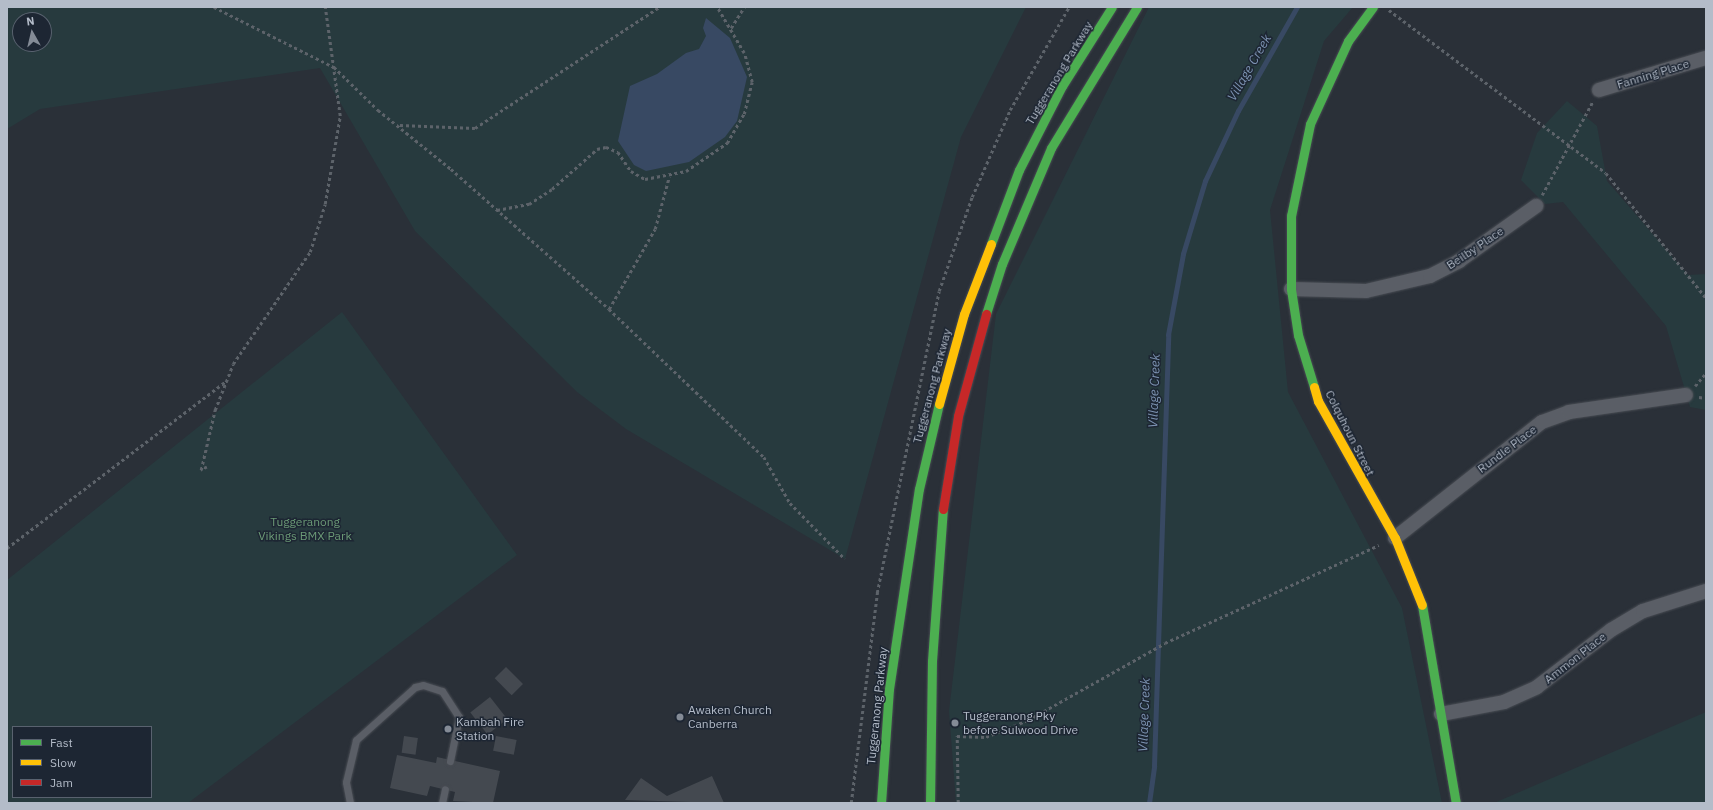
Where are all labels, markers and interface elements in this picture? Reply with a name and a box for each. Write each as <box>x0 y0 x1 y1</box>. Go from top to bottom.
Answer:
north arrow <box>12 12 52 52</box>
text: N <box>26 14 35 29</box>
street label: Tuggeranong Parkway <box>1022 19 1096 127</box>
water label: Village Creek <box>1225 32 1275 104</box>
street label: Fanning Place <box>1615 56 1691 92</box>
street label: Beilby Place <box>1444 224 1506 272</box>
street label: Tuggeranong Parkway <box>910 327 954 445</box>
water label: Village Creek <box>1146 354 1164 428</box>
street label: Colquhoun Street <box>1322 388 1378 478</box>
street label: Rundle Place <box>1475 422 1539 476</box>
park label: Tuggeranong Vikings BMX Park <box>258 515 352 543</box>
street label: Ammon Place <box>1541 629 1609 687</box>
street label: Tuggeranong Parkway <box>864 646 890 766</box>
water label: Village Creek <box>1136 678 1154 752</box>
place label: Awaken Church Canberra <box>688 703 772 731</box>
place label: Tuggeranong Pky before Sulwood Drive <box>963 709 1078 737</box>
marker: Awaken Church Canberra <box>675 712 685 722</box>
place label: Kambah Fire Station <box>456 715 524 743</box>
marker: Tuggeranong Pky before Sulwood Drive <box>950 718 960 728</box>
marker: Kambah Fire Station <box>443 724 453 734</box>
legend <box>12 726 152 798</box>
text: Fast <box>50 735 73 750</box>
text: Slow <box>50 755 76 770</box>
text: Jam <box>50 775 73 790</box>

